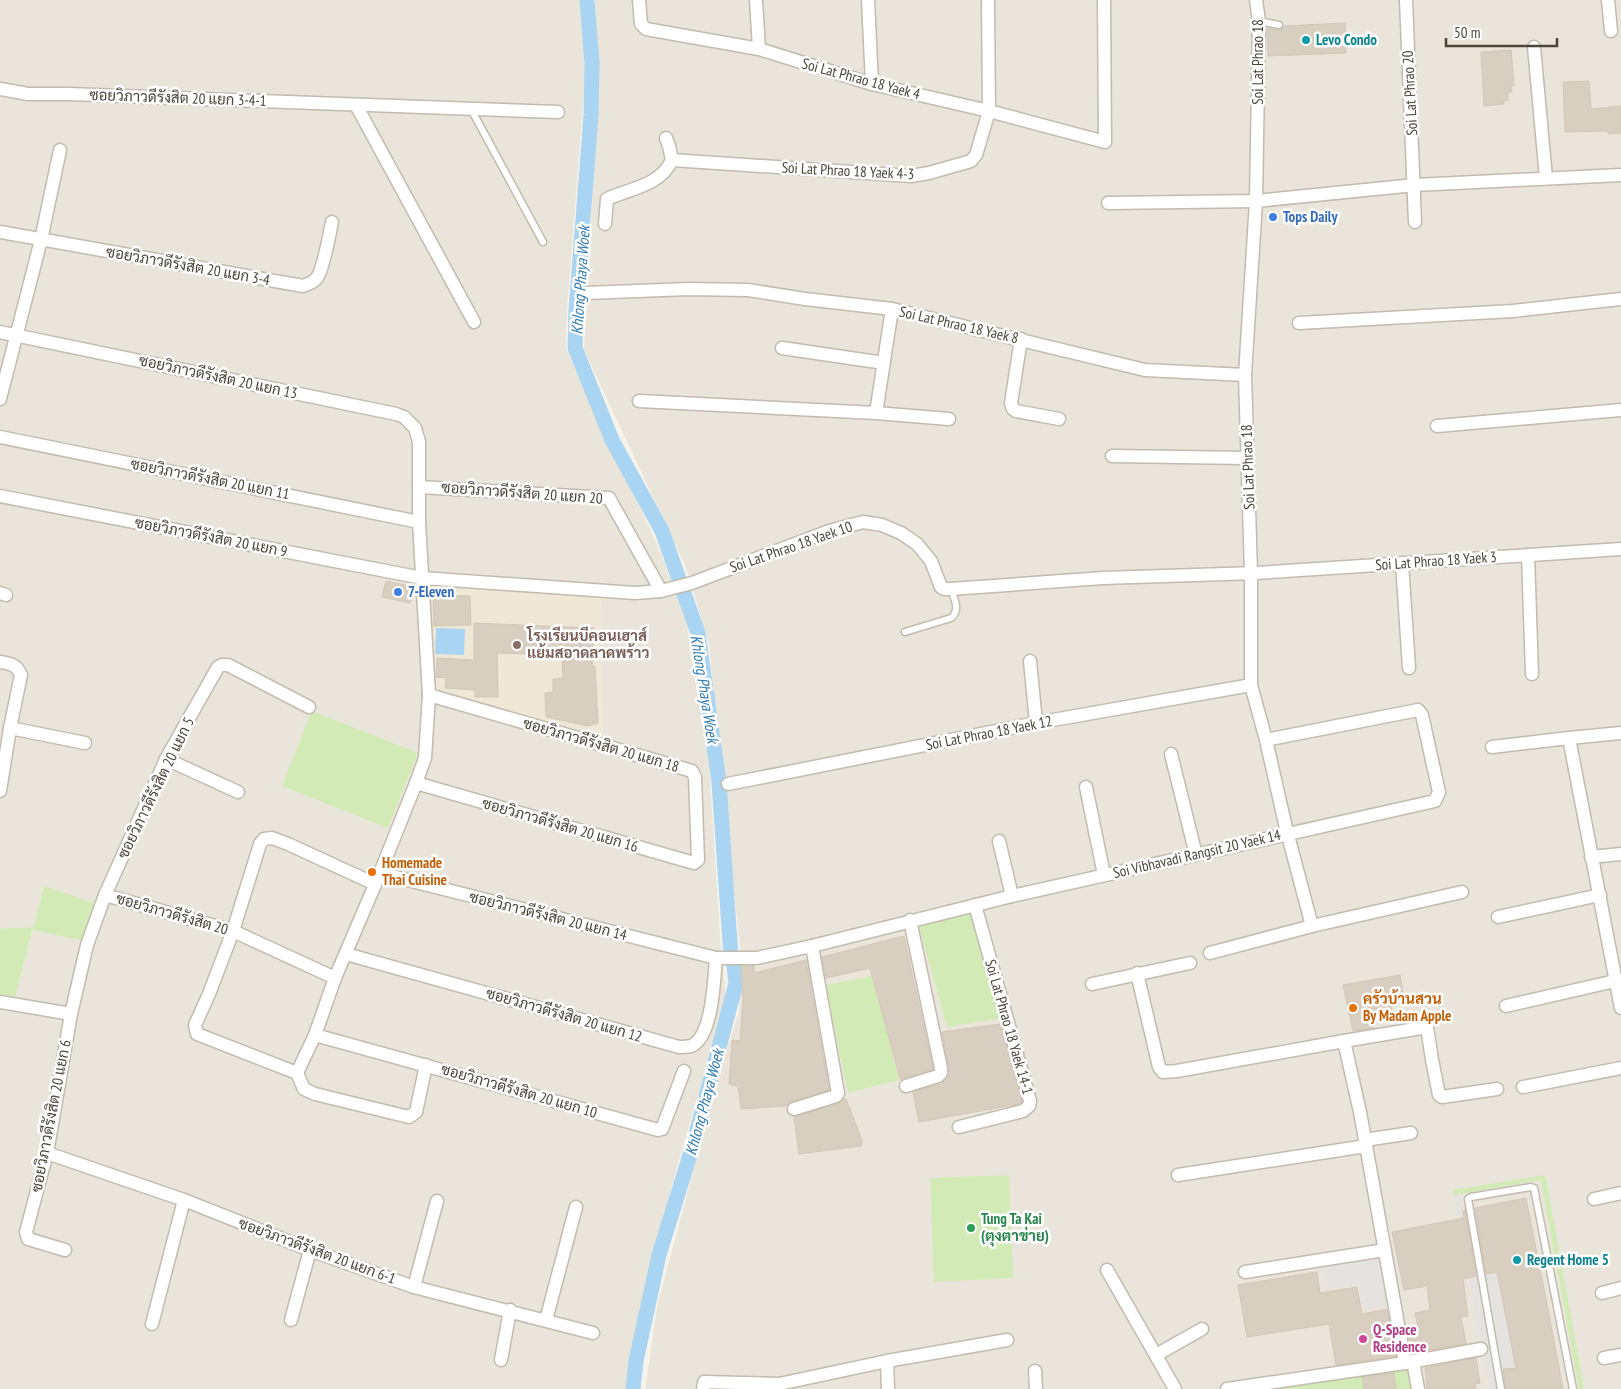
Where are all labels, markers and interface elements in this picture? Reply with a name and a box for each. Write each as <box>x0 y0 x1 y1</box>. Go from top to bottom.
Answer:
scale bar <box>1446 15 1557 47</box>
street label: Soi Lat Phrao 18 <box>1248 19 1267 105</box>
text: 50 m <box>1454 23 1480 42</box>
place label: Levo Condo <box>1316 30 1377 49</box>
marker: Levo Condo <box>1300 34 1312 46</box>
street label: Soi Lat Phrao 20 <box>1398 50 1421 136</box>
street label: Soi Lat Phrao 18 Yaek 4 <box>800 54 923 104</box>
street label: ซอยวิภาวดีรังสิต 20 แยก 3-4-1 <box>89 85 267 110</box>
street label: Soi Lat Phrao 18 Yaek 4-3 <box>781 158 915 183</box>
place label: Tops Daily <box>1283 207 1338 226</box>
marker: Tops Daily <box>1267 211 1279 223</box>
water label: Khlong Phaya Woek <box>566 223 594 335</box>
street label: ซอยวิภาวดีรังสิต 20 แยก 3-4 <box>105 242 272 289</box>
street label: Soi Lat Phrao 18 Yaek 8 <box>898 302 1021 347</box>
street label: ซอยวิภาวดีรังสิต 20 แยก 13 <box>137 350 299 403</box>
street label: Soi Lat Phrao 18 <box>1237 424 1258 510</box>
street label: ซอยวิภาวดีรังสิต 20 แยก 11 <box>129 454 291 503</box>
street label: ซอยวิภาวดีรังสิต 20 แยก 20 <box>441 477 604 508</box>
street label: ซอยวิภาวดีรังสิต 20 แยก 9 <box>133 512 289 561</box>
street label: Soi Lat Phrao 18 Yaek 10 <box>727 517 855 576</box>
street label: Soi Lat Phrao 18 Yaek 3 <box>1375 547 1497 574</box>
place label: 7-Eleven <box>408 582 455 601</box>
marker: 7-Eleven <box>392 586 404 598</box>
place label: โรงเรียนบีคอนเฮาส์ แย้มสอาดลาดพร้าว <box>526 625 649 662</box>
water label: Khlong Phaya Woek <box>687 634 724 746</box>
marker: โรงเรียนบีคอนเฮาส์ แย้มสอาดลาดพร้าว <box>511 639 523 651</box>
street label: Soi Lat Phrao 18 Yaek 12 <box>924 711 1054 754</box>
street label: ซอยวิภาวดีรังสิต 20 แยก 18 <box>521 713 681 776</box>
street label: ซอยวิภาวดีรังสิต 20 แยก 5 <box>113 714 198 862</box>
street label: ซอยวิภาวดีรังสิต 20 แยก 16 <box>480 793 641 856</box>
street label: Soi Vibhavadi Rangsit 20 Yaek 14 <box>1111 825 1283 882</box>
place label: Homemade Thai Cuisine <box>382 853 447 889</box>
marker: Homemade Thai Cuisine <box>366 866 378 878</box>
street label: ซอยวิภาวดีรังสิต 20 แยก 14 <box>467 887 629 944</box>
street label: ซอยวิภาวดีรังสิต 20 <box>114 888 231 939</box>
street label: Soi Lat Phrao 18 Yaek 14-1 <box>981 957 1038 1097</box>
street label: ซอยวิภาวดีรังสิต 20 แยก 12 <box>484 983 644 1046</box>
place label: ครัวบ้านสวน By Madam Apple <box>1363 989 1452 1025</box>
marker: ครัวบ้านสวน By Madam Apple <box>1347 1002 1359 1014</box>
street label: ซอยวิภาวดีรังสิต 20 แยก 6 <box>26 1038 75 1194</box>
water label: Khlong Phaya Woek <box>680 1045 728 1157</box>
street label: ซอยวิภาวดีรังสิต 20 แยก 10 <box>439 1059 600 1122</box>
place label: Tung Ta Kai (ตุงตาข่าย) <box>981 1209 1049 1247</box>
street label: ซอยวิภาวดีรังสิต 20 แยก 6-1 <box>236 1213 398 1288</box>
marker: Tung Ta Kai (ตุงตาข่าย) <box>965 1222 977 1234</box>
place label: Regent Home 5 <box>1527 1250 1609 1269</box>
marker: Regent Home 5 <box>1511 1254 1523 1266</box>
place label: Q-Space Residence <box>1373 1320 1426 1356</box>
marker: Q-Space Residence <box>1357 1333 1369 1345</box>

